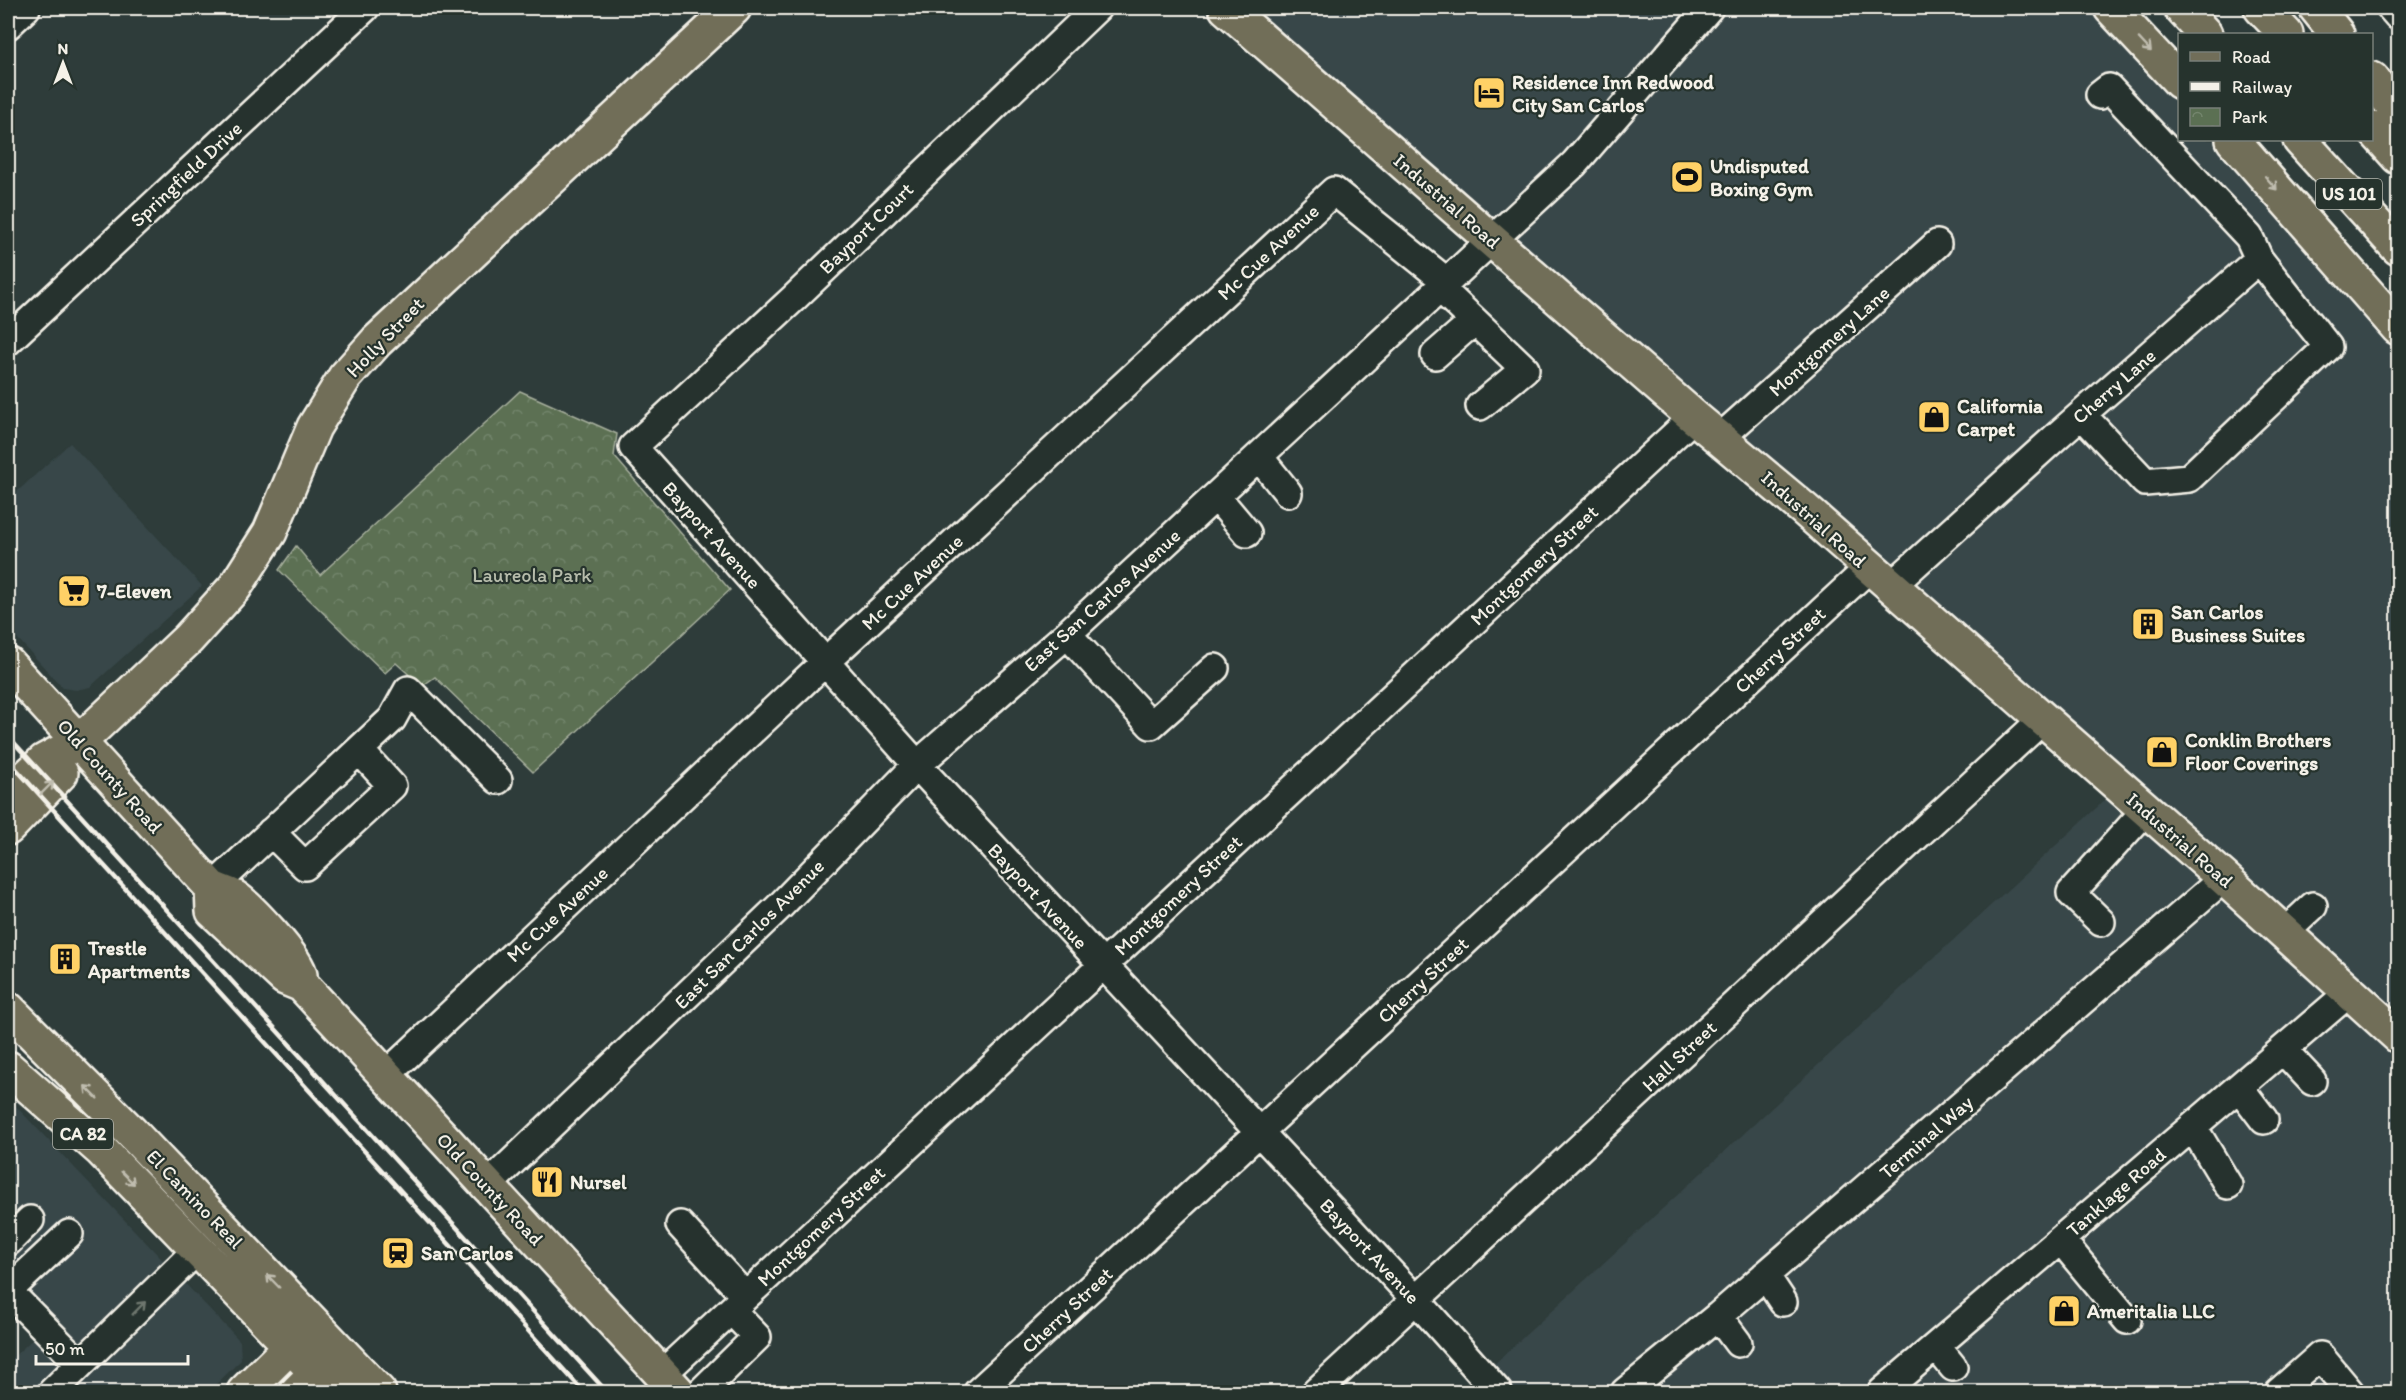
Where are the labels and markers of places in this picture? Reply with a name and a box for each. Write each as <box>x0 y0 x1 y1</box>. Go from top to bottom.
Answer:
place label: Residence Inn Redwood City San Carlos <box>1512 70 1714 118</box>
hotel icon: Residence Inn Redwood City San Carlos <box>1471 75 1507 111</box>
place label: Undisputed Boxing Gym <box>1710 154 1814 202</box>
sports icon: Undisputed Boxing Gym <box>1669 159 1705 195</box>
place label: California Carpet <box>1957 394 2043 442</box>
shop icon: California Carpet <box>1916 399 1952 435</box>
supermarket icon: 7-Eleven <box>56 573 92 609</box>
place label: 7-Eleven <box>96 579 172 603</box>
place label: San Carlos Business Suites <box>2171 600 2305 647</box>
building icon: San Carlos Business Suites <box>2130 606 2166 642</box>
place label: Conklin Brothers Floor Coverings <box>2185 728 2331 776</box>
shop icon: Conklin Brothers Floor Coverings <box>2144 734 2180 770</box>
place label: Trestle Apartments <box>87 936 190 984</box>
building icon: Trestle Apartments <box>47 941 83 977</box>
restaurant icon: Nursel <box>529 1164 565 1200</box>
place label: Nursel <box>570 1170 627 1194</box>
station icon: San Carlos <box>380 1235 416 1271</box>
place label: San Carlos <box>421 1241 514 1265</box>
shop icon: Ameritalia LLC <box>2046 1293 2082 1329</box>
place label: Ameritalia LLC <box>2086 1299 2215 1323</box>

